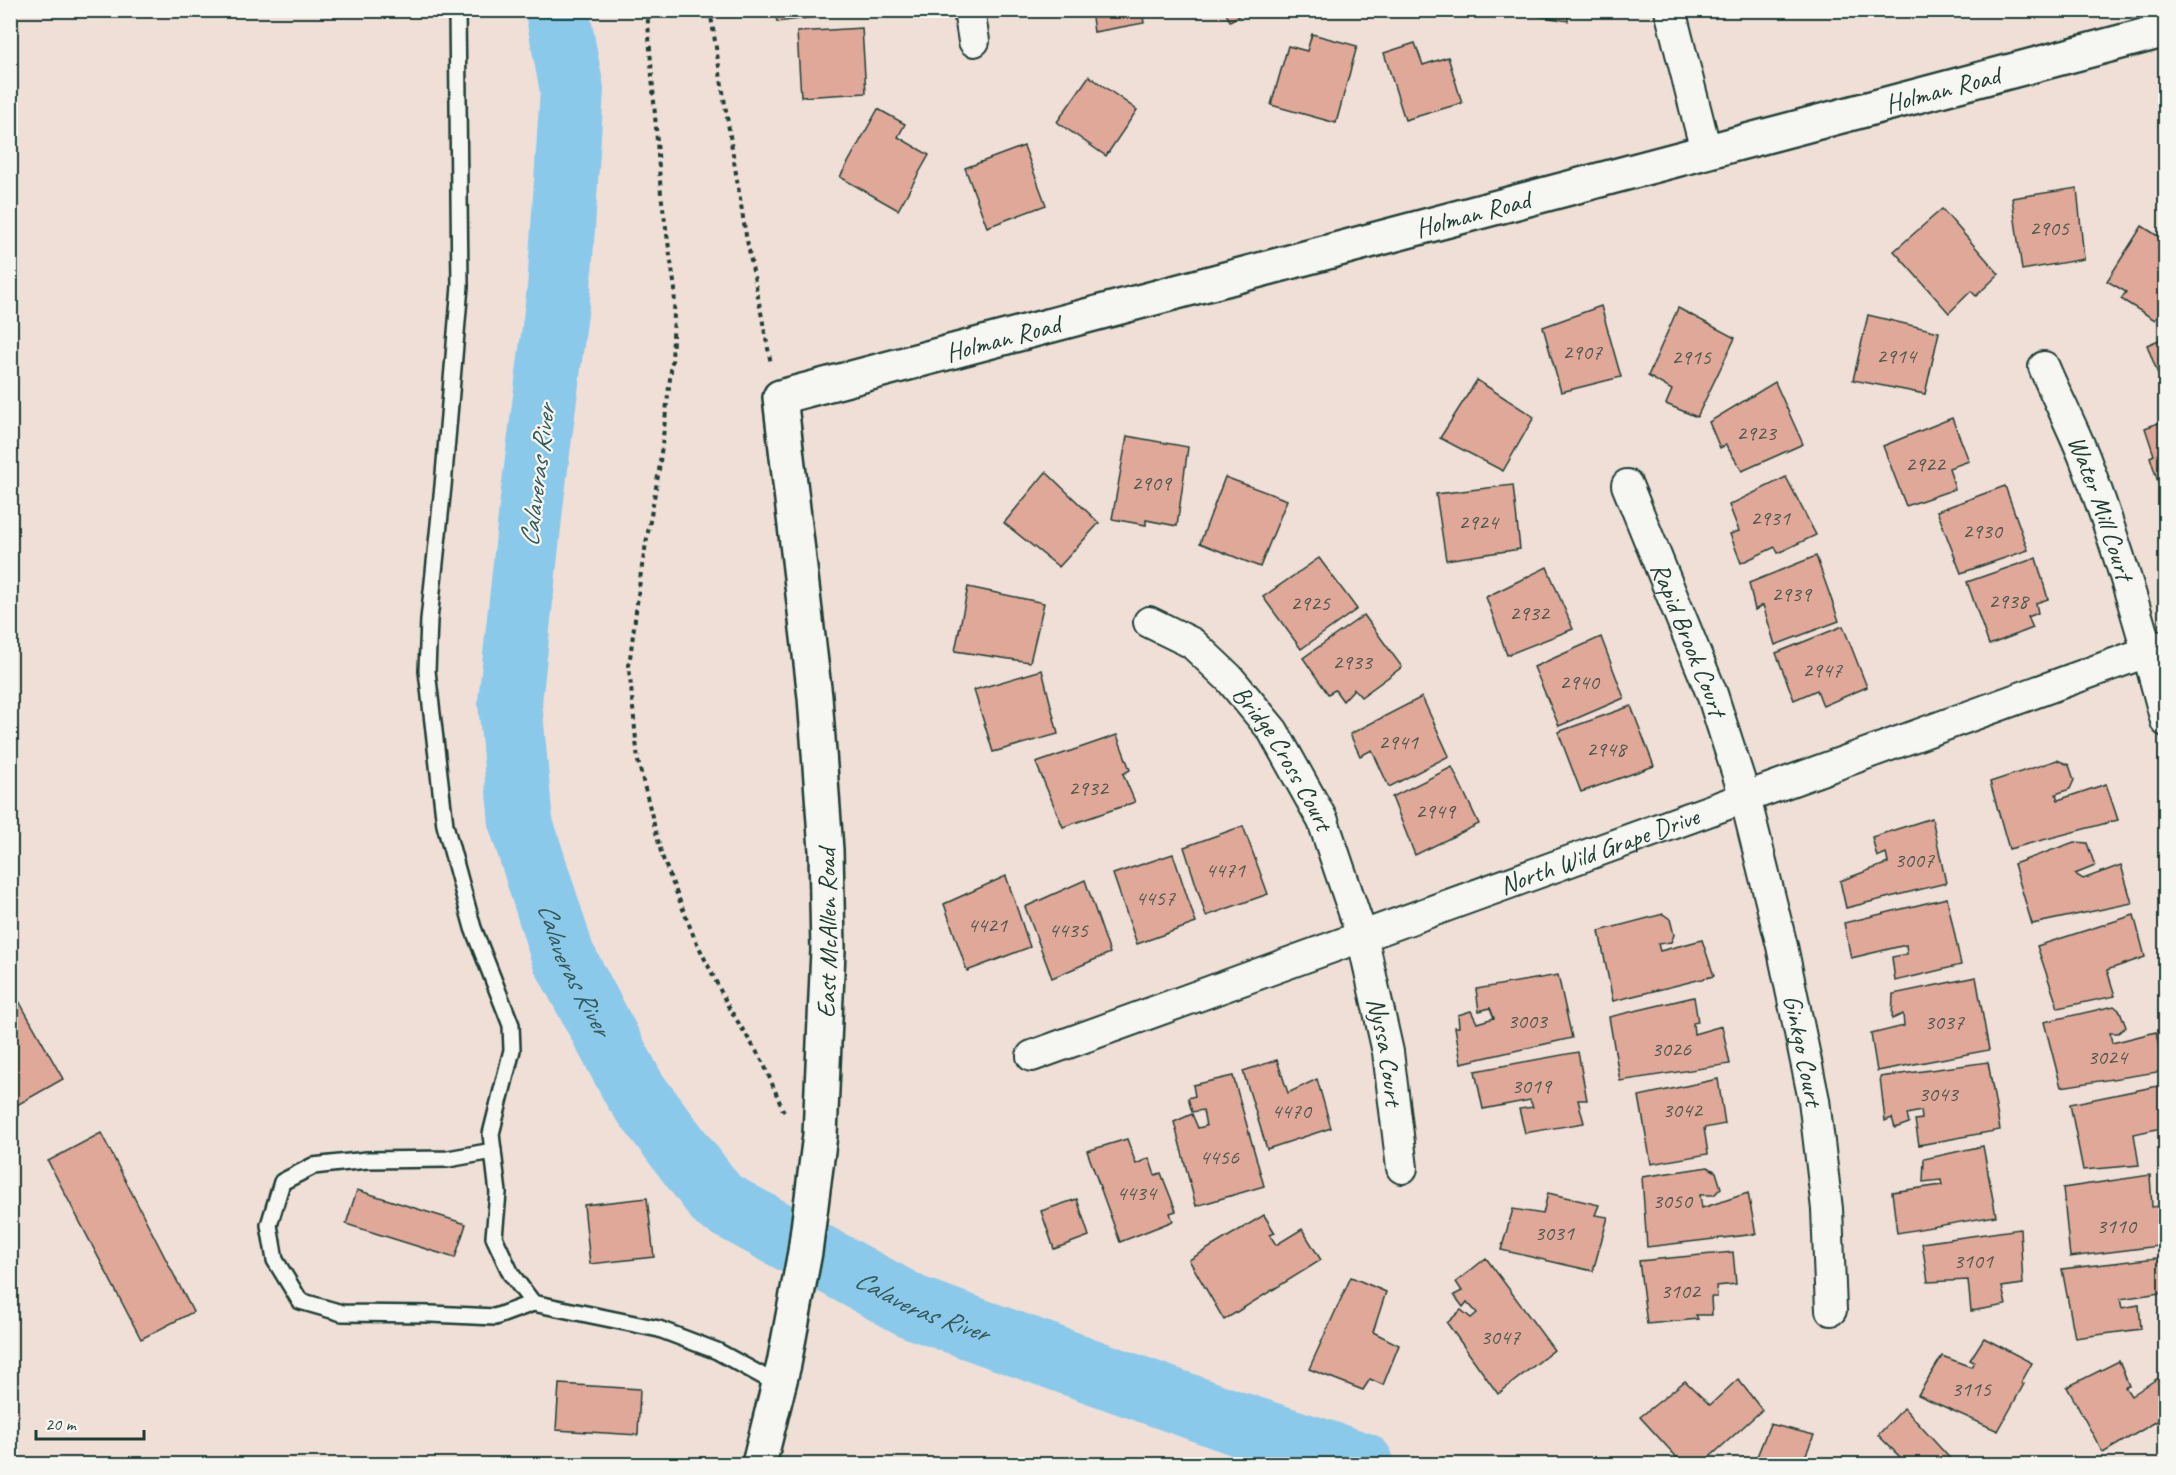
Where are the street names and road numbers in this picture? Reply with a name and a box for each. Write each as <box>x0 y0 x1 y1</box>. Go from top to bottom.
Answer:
street label: Holman Road <box>1882 57 2007 120</box>
street label: Holman Road <box>1412 182 1537 245</box>
street label: Holman Road <box>942 306 1067 369</box>
street label: Water Mill Court <box>2061 430 2143 587</box>
street label: Rapid Brook Court <box>1644 557 1735 723</box>
street label: Bridge Cross Court <box>1225 678 1342 837</box>
street label: North Wild Grape Drive <box>1495 799 1704 902</box>
street label: East McAllen Road <box>809 844 845 1019</box>
street label: Ginkgo Court <box>1776 992 1831 1110</box>
street label: Nyssa Court <box>1360 994 1411 1110</box>

